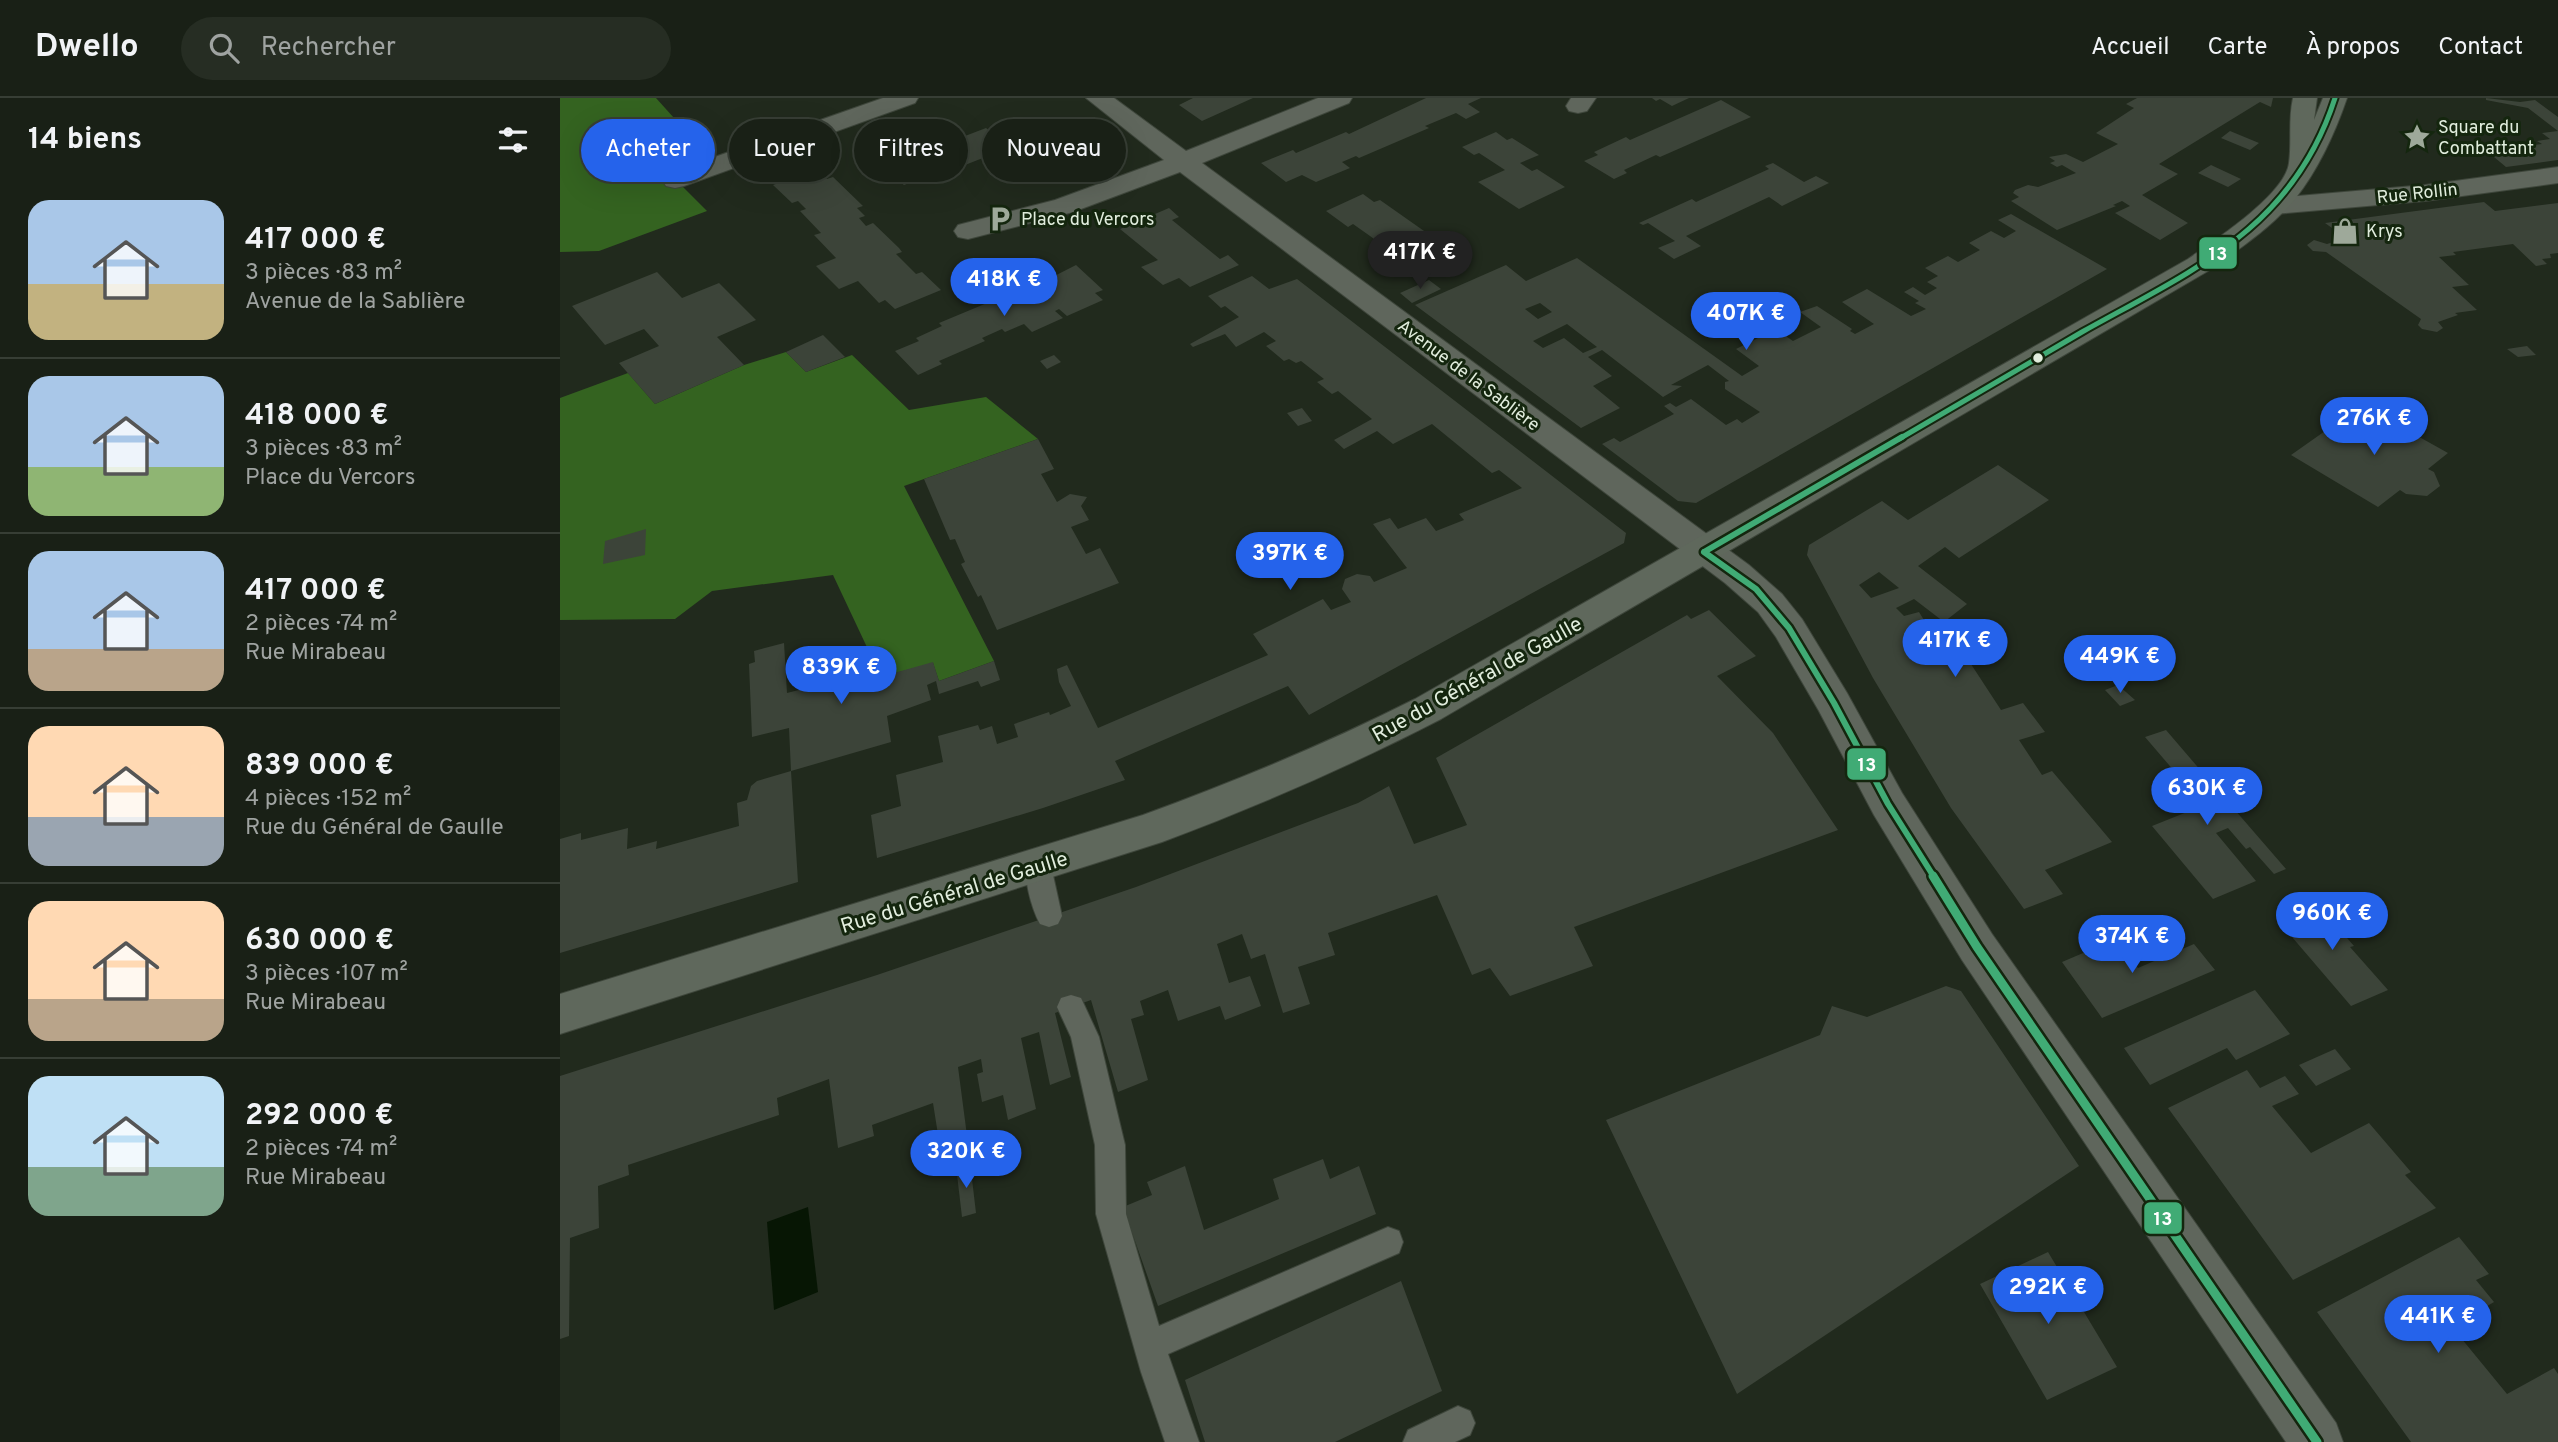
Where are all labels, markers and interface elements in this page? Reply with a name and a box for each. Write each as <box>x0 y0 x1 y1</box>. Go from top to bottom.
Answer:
search box <box>181 17 671 80</box>
text: Dwello <box>35 27 139 69</box>
icon: search <box>205 29 243 67</box>
text: Rechercher <box>261 32 396 65</box>
text: Accueil <box>2091 33 2170 63</box>
text: Carte <box>2208 33 2267 63</box>
text: À propos <box>2305 33 2400 63</box>
text: Contact <box>2438 33 2523 63</box>
place label: Square du Combattant <box>2438 117 2534 161</box>
chip: Acheter <box>581 119 715 182</box>
chip: Louer <box>729 119 840 182</box>
chip: Filtres <box>854 119 968 182</box>
chip: Nouveau <box>982 119 1126 182</box>
icon: filters <box>494 121 532 159</box>
text: 14 biens <box>28 122 142 159</box>
place icon: Square du Combattant <box>2402 122 2432 152</box>
street label: Rue Rollin <box>2375 179 2459 210</box>
parking icon: Place du Vercors <box>985 204 1015 234</box>
place label: Place du Vercors <box>1021 209 1154 232</box>
shop icon: Krys <box>2330 216 2360 246</box>
place label: Krys <box>2366 221 2403 244</box>
text: 417 000 € <box>245 222 386 259</box>
icon: home <box>84 228 168 312</box>
pin: 417K € <box>1363 232 1477 291</box>
line badge: 13 <box>2198 236 2238 270</box>
text: 417K € <box>1384 239 1456 268</box>
text: 13 <box>2209 243 2228 267</box>
pin: 418K € <box>947 258 1061 318</box>
text: 3 pièces · 83 m² <box>245 259 402 288</box>
text: 418K € <box>967 266 1042 295</box>
text: Avenue de la Sablière <box>245 288 465 317</box>
pin: 407K € <box>1689 292 1803 352</box>
text: 407K € <box>1707 300 1785 329</box>
street label: Avenue de la Sablière <box>1392 315 1544 437</box>
unlabelled marker <box>2031 351 2045 365</box>
text: 418 000 € <box>245 398 389 435</box>
pin: 276K € <box>2317 398 2431 457</box>
icon: home <box>84 404 168 488</box>
text: 276K € <box>2336 405 2412 434</box>
text: 3 pièces · 83 m² <box>245 435 402 464</box>
text: Place du Vercors <box>245 464 415 493</box>
pin: 397K € <box>1233 532 1347 592</box>
text: 397K € <box>1252 540 1328 569</box>
text: 417 000 € <box>245 573 386 610</box>
icon: home <box>84 579 168 663</box>
text: 2 pièces · 74 m² <box>245 610 397 639</box>
street label: Rue du Général de Gaulle <box>1368 611 1588 749</box>
pin: 417K € <box>1898 620 2012 679</box>
text: 417K € <box>1919 627 1991 656</box>
pin: 449K € <box>2063 636 2177 695</box>
text: Rue Mirabeau <box>245 639 386 668</box>
text: 449K € <box>2080 643 2160 672</box>
pin: 839K € <box>784 646 898 706</box>
text: 839K € <box>801 654 881 683</box>
line badge: 13 <box>1846 747 1887 781</box>
text: 839 000 € <box>245 748 394 785</box>
icon: home <box>84 754 168 838</box>
text: 13 <box>1858 754 1877 778</box>
pin: 630K € <box>2150 768 2264 827</box>
text: 630K € <box>2167 775 2247 804</box>
text: 4 pièces · 152 m² <box>245 785 411 814</box>
text: Rue du Général de Gaulle <box>245 814 504 843</box>
street label: Rue du Général de Gaulle <box>838 846 1071 941</box>
pin: 960K € <box>2275 892 2389 952</box>
text: 960K € <box>2292 900 2372 929</box>
pin: 374K € <box>2075 916 2189 975</box>
text: 630 000 € <box>245 923 394 960</box>
text: 374K € <box>2094 923 2170 952</box>
icon: home <box>84 929 168 1013</box>
text: 3 pièces · 107 m² <box>245 960 408 989</box>
text: Rue Mirabeau <box>245 989 386 1018</box>
text: 292 000 € <box>245 1098 394 1135</box>
icon: home <box>84 1104 168 1188</box>
pin: 320K € <box>909 1130 1023 1190</box>
text: 2 pièces · 74 m² <box>245 1135 397 1164</box>
text: 320K € <box>926 1138 1006 1167</box>
text: Rue Mirabeau <box>245 1164 386 1193</box>
line badge: 13 <box>2143 1201 2183 1235</box>
text: 13 <box>2154 1208 2173 1232</box>
pin: 292K € <box>1991 1266 2105 1326</box>
text: 292K € <box>2009 1274 2087 1303</box>
pin: 441K € <box>2381 1296 2495 1355</box>
text: 441K € <box>2400 1303 2476 1332</box>

